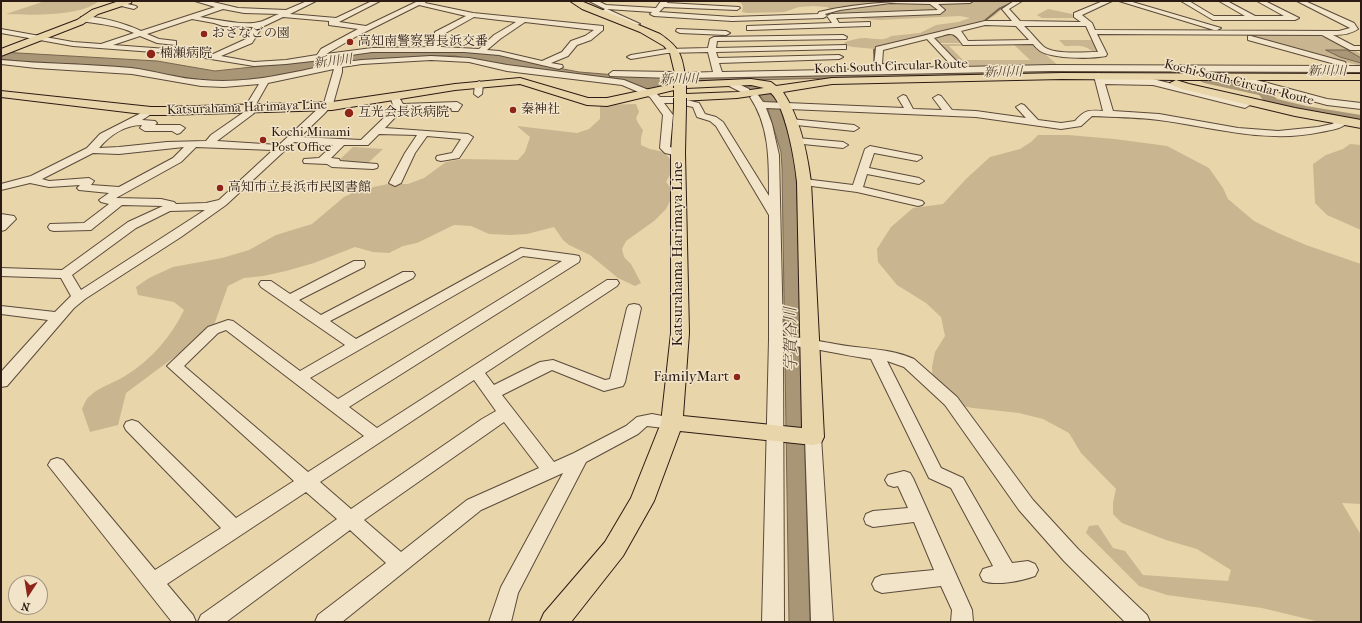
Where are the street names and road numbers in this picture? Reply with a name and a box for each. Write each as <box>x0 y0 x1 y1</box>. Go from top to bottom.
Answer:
street label: Kochi South Circular Route <box>814 57 968 77</box>
street label: Kochi South Circular Route <box>1163 57 1315 109</box>
street label: Katsurahama Harimaya Line <box>167 97 327 119</box>
street label: Katsurahama Harimaya Line <box>669 162 687 346</box>

